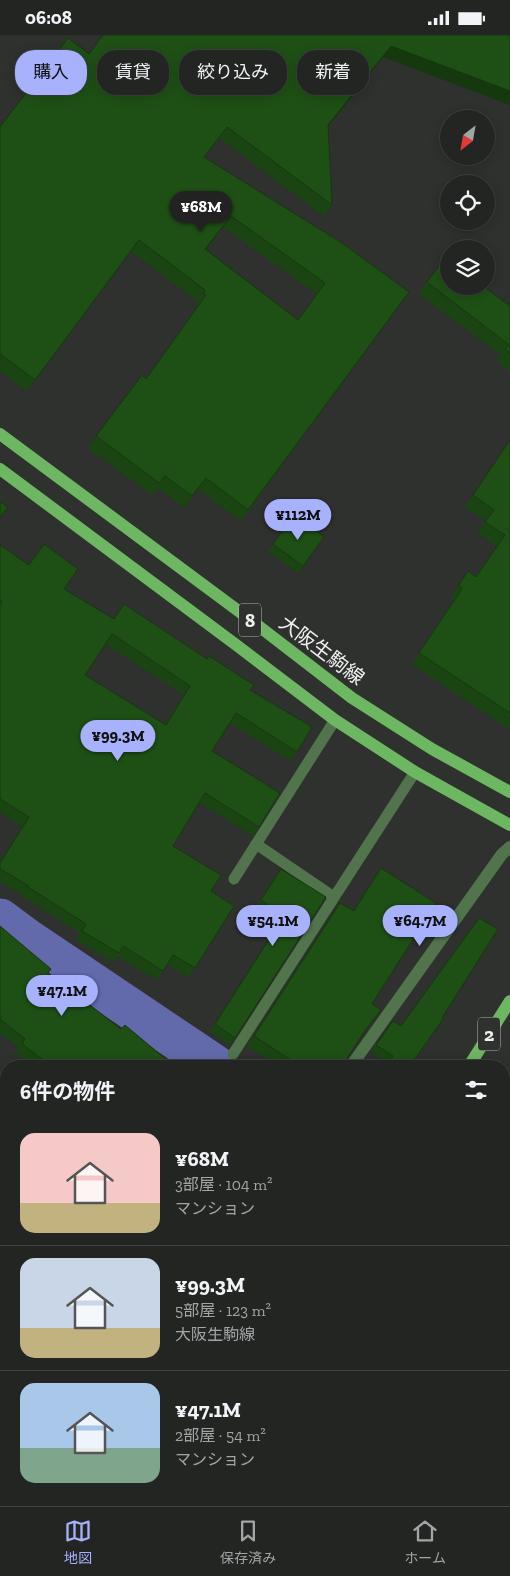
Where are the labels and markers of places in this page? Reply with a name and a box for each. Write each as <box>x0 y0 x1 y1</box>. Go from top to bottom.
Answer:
pin: ¥68M <box>171 191 231 233</box>
pin: ¥112M <box>263 499 333 541</box>
pin: ¥99.3M <box>77 719 159 762</box>
pin: ¥54.1M <box>232 905 314 947</box>
pin: ¥64.7M <box>379 905 461 947</box>
pin: ¥47.1M <box>21 975 103 1017</box>

